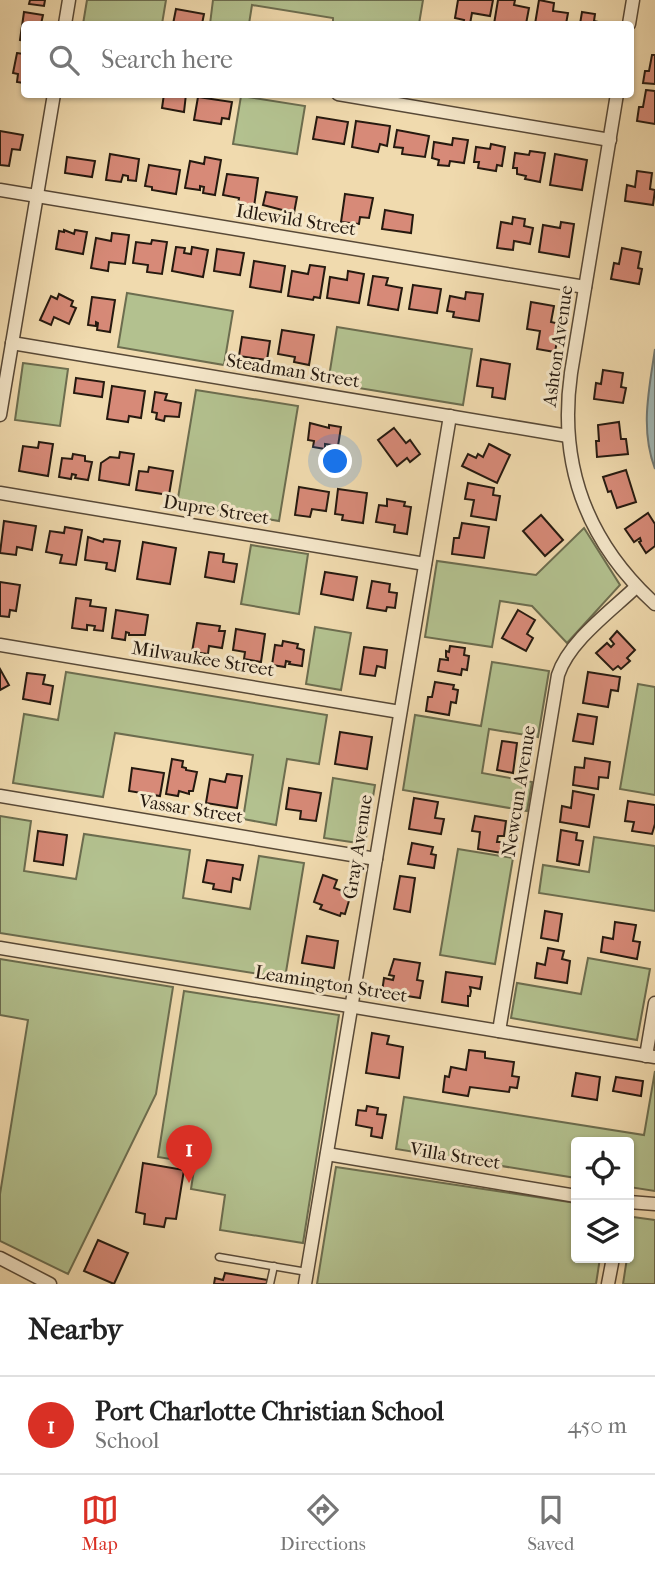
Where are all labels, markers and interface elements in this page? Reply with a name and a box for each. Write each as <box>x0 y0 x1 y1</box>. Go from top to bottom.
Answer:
search box <box>21 21 634 98</box>
icon: search <box>45 41 83 79</box>
text: Search here <box>101 44 233 75</box>
street label: Idlewild Street <box>234 200 358 240</box>
street label: Ashton Avenue <box>538 284 577 409</box>
street label: Steadman Street <box>225 350 362 392</box>
your location <box>318 444 352 478</box>
street label: Dupre Street <box>161 491 271 529</box>
street label: Milwaukee Street <box>130 637 276 681</box>
street label: Newcun Avenue <box>498 724 540 858</box>
street label: Vassar Street <box>136 790 245 828</box>
street label: Gray Avenue <box>339 793 377 901</box>
street label: Leamington Street <box>253 961 409 1007</box>
pin: 1 <box>166 1125 212 1183</box>
map controls <box>571 1137 634 1263</box>
button: locate <box>571 1137 634 1200</box>
street label: Villa Street <box>407 1138 502 1174</box>
button: layers <box>571 1200 634 1263</box>
text: Nearby <box>28 1312 123 1347</box>
text: Port Charlotte Christian School <box>95 1396 444 1427</box>
text: 1 <box>47 1412 55 1439</box>
text: 450 m <box>567 1412 627 1439</box>
text: School <box>95 1427 159 1454</box>
tab: Map <box>81 1491 119 1555</box>
tab: Directions <box>280 1491 366 1555</box>
tab: Saved <box>527 1491 574 1555</box>

